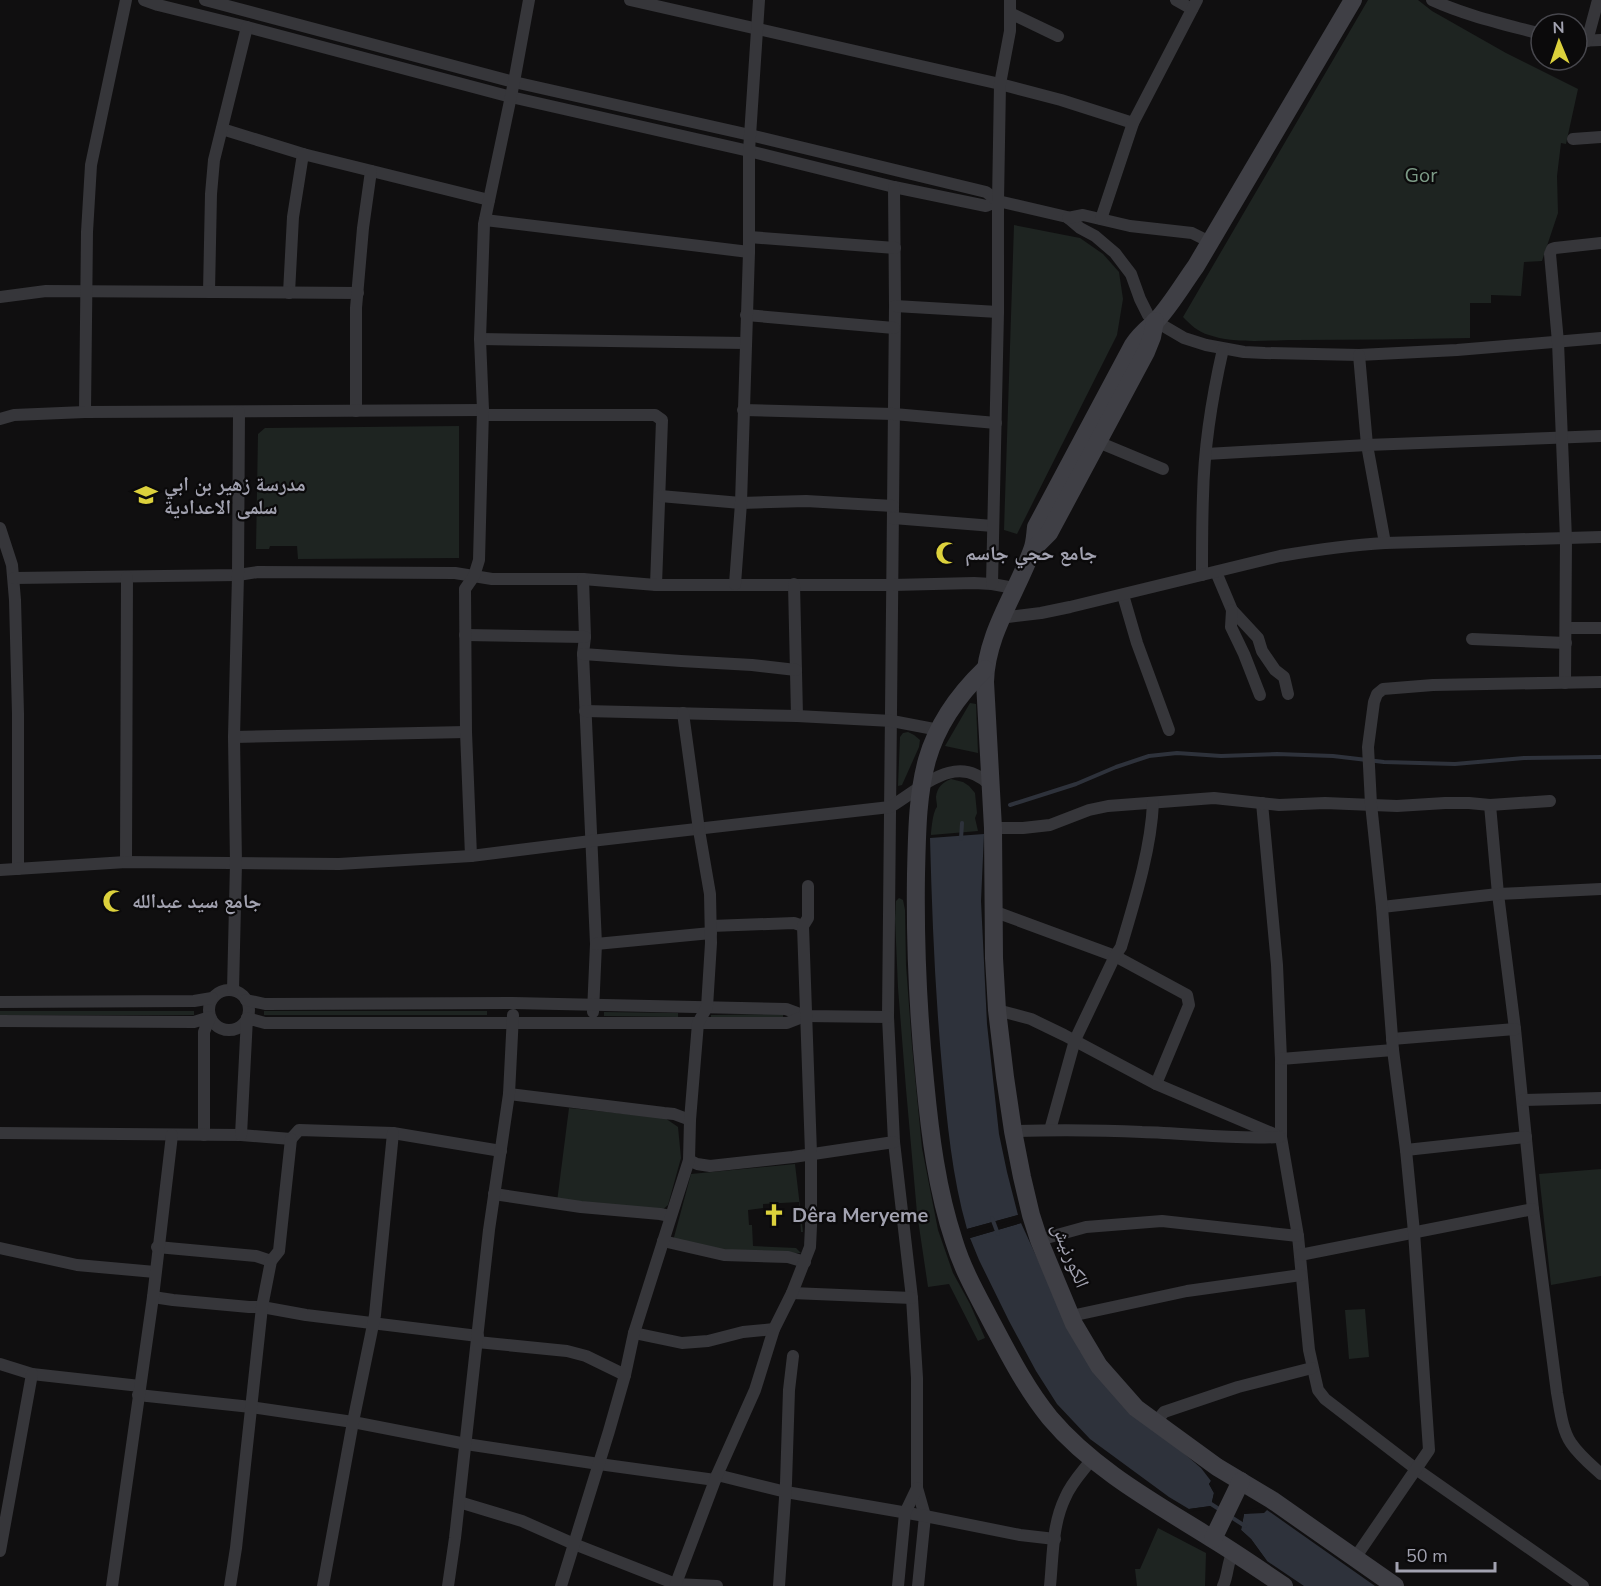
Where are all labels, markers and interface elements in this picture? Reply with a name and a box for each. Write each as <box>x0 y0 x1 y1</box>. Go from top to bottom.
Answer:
north arrow <box>1529 12 1589 72</box>
text: N <box>1552 17 1565 39</box>
park label: Gor <box>1405 162 1437 189</box>
place label: مدرسة زهير بن ابي سلمى الاعدادية <box>164 471 306 521</box>
school or university icon: مدرسة زهير بن ابي سلمى الاعدادية <box>133 482 159 508</box>
mosque icon: جامع حجي جاسم <box>934 540 960 566</box>
place label: جامع حجي جاسم <box>965 540 1097 569</box>
mosque icon: جامع سيد عبدالله <box>101 888 127 914</box>
place label: جامع سيد عبدالله <box>132 888 262 915</box>
church icon: Dêra Meryeme <box>761 1202 787 1228</box>
place label: Dêra Meryeme <box>792 1202 928 1229</box>
street label: الكورنيش <box>1045 1218 1096 1292</box>
scale bar <box>1397 1535 1494 1573</box>
text: 50 m <box>1406 1544 1448 1568</box>

